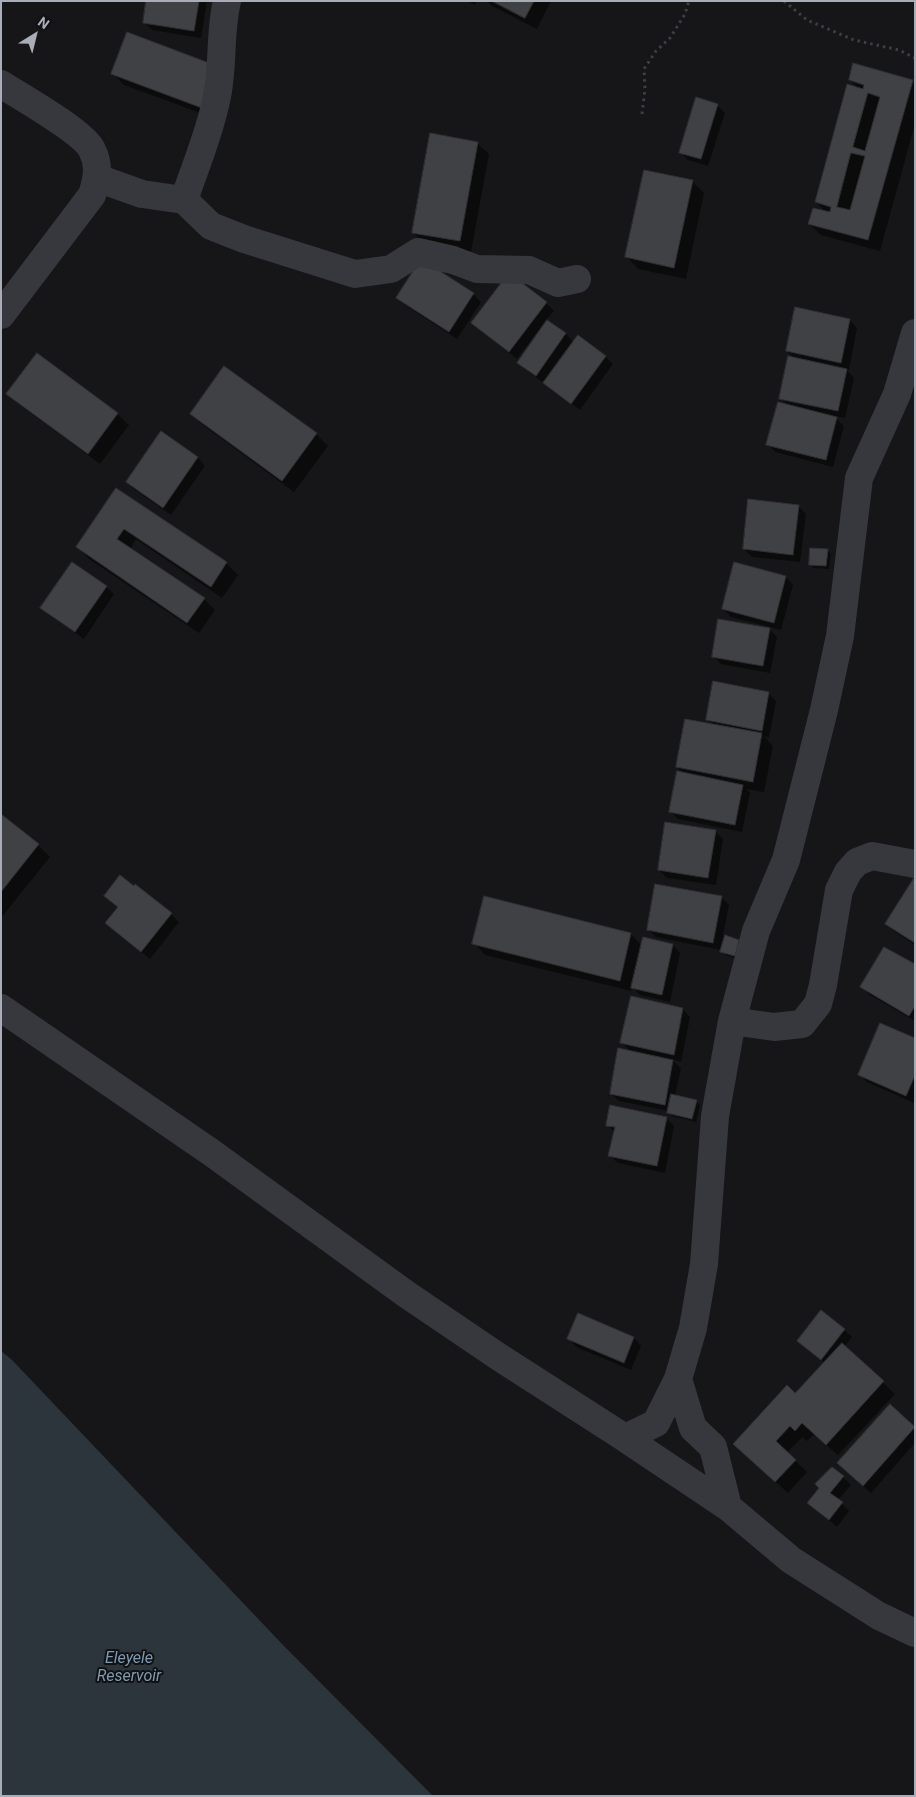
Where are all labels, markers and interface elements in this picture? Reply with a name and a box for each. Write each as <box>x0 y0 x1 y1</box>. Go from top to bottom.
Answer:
north arrow <box>10 10 60 60</box>
text: N <box>35 13 53 32</box>
water label: Eleyele Reservoir <box>97 1649 161 1687</box>

